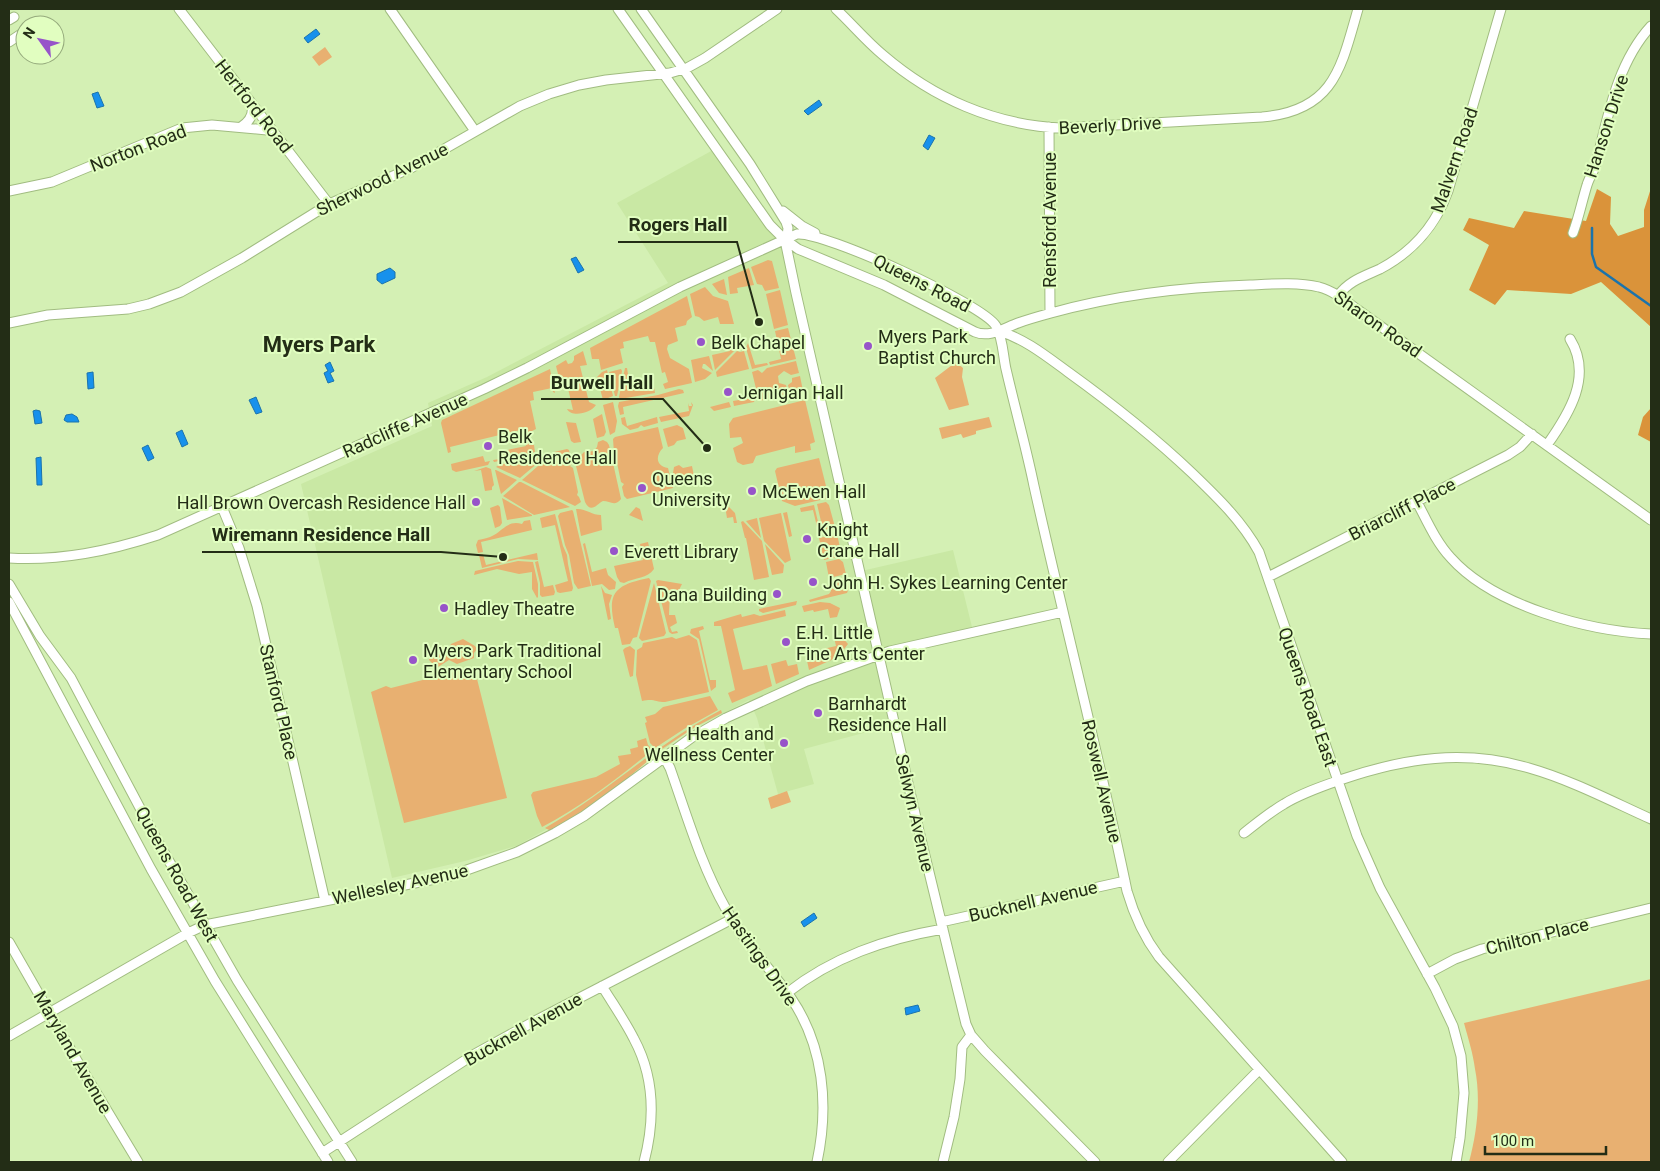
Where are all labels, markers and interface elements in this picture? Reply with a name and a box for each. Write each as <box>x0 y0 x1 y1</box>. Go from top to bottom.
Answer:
north arrow <box>15 15 65 65</box>
text: N <box>20 24 39 41</box>
street label: Hertford Road <box>211 55 297 157</box>
street label: Hanson Drive <box>1579 72 1633 180</box>
street label: Malvern Road <box>1426 105 1482 215</box>
street label: Beverly Drive <box>1058 112 1162 138</box>
street label: Norton Road <box>87 120 189 176</box>
street label: Sherwood Avenue <box>313 138 451 220</box>
street label: Rensford Avenue <box>1039 152 1060 288</box>
callout: Rogers Hall <box>618 208 737 242</box>
text: Rogers Hall <box>628 213 728 236</box>
street label: Queens Road <box>870 249 974 317</box>
street label: Sharon Road <box>1330 286 1426 362</box>
place label: Myers Park Baptist Church <box>878 326 996 368</box>
district label: Myers Park <box>263 332 376 357</box>
place label: Belk Chapel <box>711 332 805 353</box>
marker: Belk Chapel <box>695 336 707 348</box>
marker: Myers Park Baptist Church <box>862 340 874 352</box>
callout: Burwell Hall <box>541 365 663 399</box>
text: Burwell Hall <box>551 371 653 394</box>
place label: Jernigan Hall <box>738 382 844 403</box>
marker: Jernigan Hall <box>722 386 734 398</box>
street label: Radcliffe Avenue <box>339 388 471 462</box>
place label: Belk Residence Hall <box>498 426 617 468</box>
marker: Belk Residence Hall <box>482 440 494 452</box>
place label: Queens University <box>652 468 731 510</box>
street label: Briarcliff Place <box>1345 473 1459 545</box>
place label: McEwen Hall <box>762 481 866 502</box>
marker: Queens University <box>636 482 648 494</box>
marker: McEwen Hall <box>746 485 758 497</box>
place label: Hall Brown Overcash Residence Hall <box>177 492 466 513</box>
marker: Hall Brown Overcash Residence Hall <box>470 496 482 508</box>
callout: Wiremann Residence Hall <box>202 518 441 552</box>
place label: Knight Crane Hall <box>817 519 900 561</box>
text: Wiremann Residence Hall <box>212 523 430 546</box>
marker: Knight Crane Hall <box>801 533 813 545</box>
place label: Everett Library <box>624 541 739 562</box>
marker: Everett Library <box>608 545 620 557</box>
place label: John H. Sykes Learning Center <box>823 572 1068 593</box>
marker: John H. Sykes Learning Center <box>807 576 819 588</box>
place label: Dana Building <box>657 584 767 605</box>
marker: Dana Building <box>771 588 783 600</box>
place label: Hadley Theatre <box>454 598 575 619</box>
marker: Hadley Theatre <box>438 602 450 614</box>
place label: E.H. Little Fine Arts Center <box>796 622 925 664</box>
street label: Queens Road East <box>1274 625 1342 770</box>
marker: E.H. Little Fine Arts Center <box>780 636 792 648</box>
place label: Myers Park Traditional Elementary School <box>423 640 602 682</box>
street label: Stanford Place <box>256 642 302 762</box>
marker: Myers Park Traditional Elementary School <box>407 654 419 666</box>
place label: Barnhardt Residence Hall <box>828 693 947 735</box>
marker: Barnhardt Residence Hall <box>812 707 824 719</box>
street label: Roswell Avenue <box>1078 717 1126 845</box>
place label: Health and Wellness Center <box>645 723 774 765</box>
marker: Health and Wellness Center <box>778 737 790 749</box>
street label: Selwyn Avenue <box>891 752 939 874</box>
street label: Queens Road West <box>131 803 223 945</box>
street label: Wellesley Avenue <box>330 859 470 909</box>
street label: Bucknell Avenue <box>967 876 1099 926</box>
street label: Hastings Drive <box>718 902 802 1010</box>
street label: Chilton Place <box>1483 913 1591 959</box>
street label: Maryland Avenue <box>29 987 117 1117</box>
street label: Bucknell Avenue <box>461 988 585 1070</box>
scale bar <box>1485 1124 1606 1156</box>
text: 100 m <box>1492 1132 1534 1150</box>

